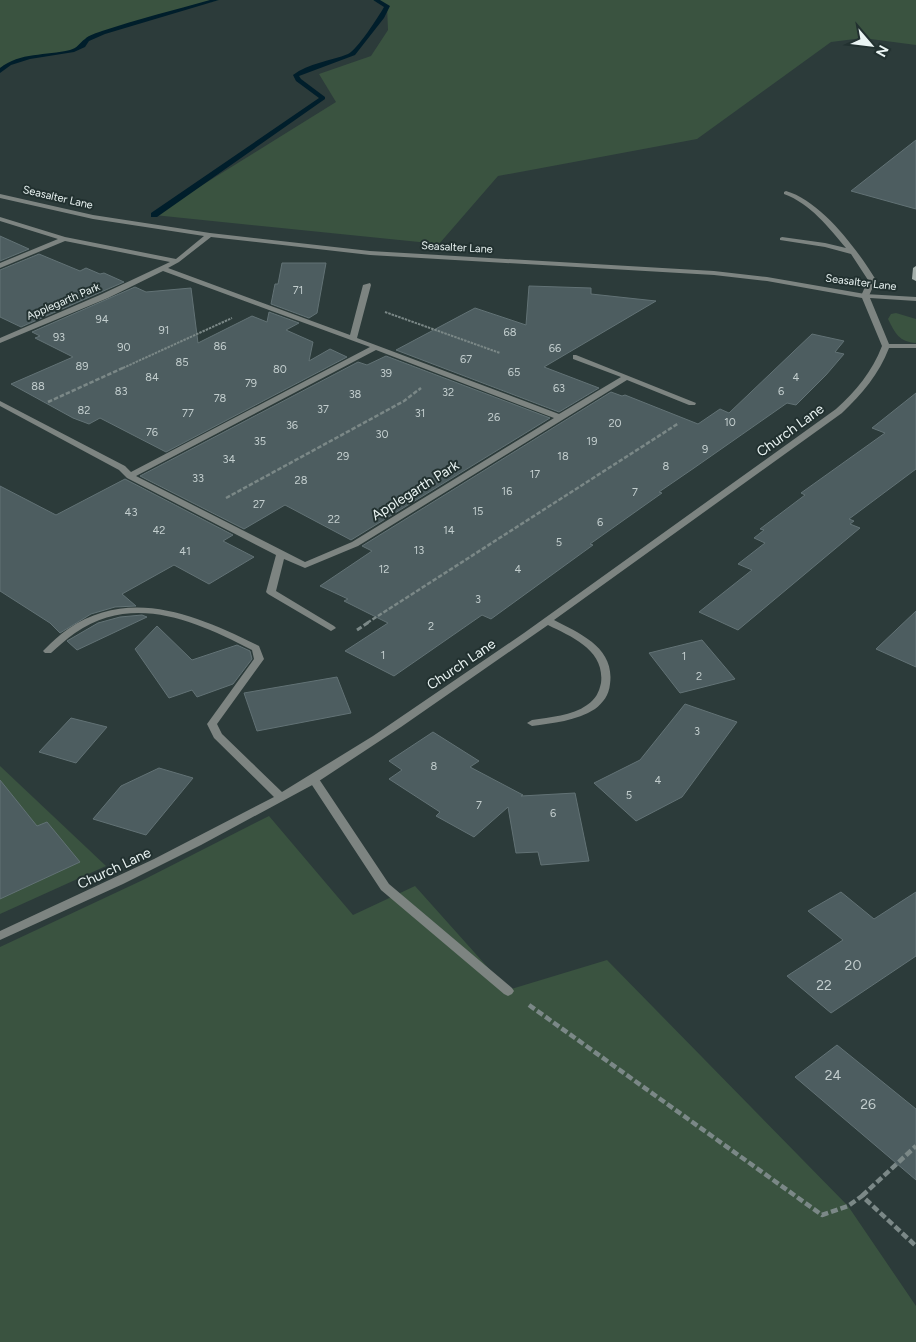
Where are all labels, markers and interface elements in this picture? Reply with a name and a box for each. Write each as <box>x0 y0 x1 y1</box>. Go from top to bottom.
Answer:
north arrow <box>846 20 896 70</box>
text: N <box>872 42 892 60</box>
street label: Seasalter Lane <box>22 183 94 212</box>
street label: Seasalter Lane <box>421 239 493 256</box>
street label: Seasalter Lane <box>825 272 897 293</box>
street label: Applegarth Park <box>24 280 103 323</box>
house number: 71 <box>293 284 303 297</box>
house number: 94 <box>95 313 109 326</box>
house number: 91 <box>159 324 169 337</box>
house number: 68 <box>504 326 517 339</box>
house number: 93 <box>53 331 65 344</box>
house number: 86 <box>214 340 226 353</box>
house number: 90 <box>117 341 131 354</box>
house number: 66 <box>549 342 561 355</box>
house number: 67 <box>460 353 472 366</box>
house number: 85 <box>175 356 189 369</box>
house number: 89 <box>76 360 88 373</box>
house number: 80 <box>273 363 287 376</box>
house number: 65 <box>508 366 520 379</box>
house number: 39 <box>380 367 392 380</box>
house number: 84 <box>145 371 159 384</box>
house number: 4 <box>793 371 800 384</box>
house number: 79 <box>245 377 257 390</box>
house number: 88 <box>31 380 45 393</box>
house number: 63 <box>553 382 565 395</box>
house number: 83 <box>115 385 127 398</box>
house number: 6 <box>778 385 784 398</box>
house number: 32 <box>442 386 454 399</box>
house number: 38 <box>349 388 362 401</box>
house number: 78 <box>214 392 227 405</box>
street label: Church Lane <box>753 400 828 461</box>
house number: 37 <box>317 403 329 416</box>
house number: 82 <box>78 404 90 417</box>
house number: 77 <box>182 407 194 420</box>
house number: 31 <box>415 407 425 420</box>
house number: 26 <box>488 411 500 424</box>
house number: 10 <box>724 416 736 429</box>
house number: 20 <box>608 417 622 430</box>
house number: 36 <box>286 419 298 432</box>
house number: 76 <box>146 426 158 439</box>
house number: 30 <box>375 428 389 441</box>
house number: 35 <box>254 435 266 448</box>
house number: 19 <box>587 435 597 448</box>
house number: 9 <box>702 443 708 456</box>
house number: 29 <box>337 450 349 463</box>
house number: 18 <box>557 450 569 463</box>
house number: 34 <box>223 453 236 466</box>
street label: Applegarth Park <box>368 457 462 524</box>
house number: 8 <box>663 460 670 473</box>
house number: 17 <box>530 468 540 481</box>
house number: 33 <box>192 472 204 485</box>
house number: 28 <box>295 474 308 487</box>
house number: 16 <box>502 485 512 498</box>
house number: 7 <box>632 486 638 499</box>
house number: 27 <box>253 498 265 511</box>
house number: 15 <box>473 505 483 518</box>
house number: 43 <box>125 506 137 519</box>
house number: 22 <box>328 513 340 526</box>
house number: 6 <box>597 516 603 529</box>
house number: 42 <box>153 524 165 537</box>
house number: 14 <box>443 524 455 537</box>
house number: 5 <box>556 536 562 549</box>
house number: 13 <box>414 544 424 557</box>
house number: 41 <box>179 545 191 558</box>
house number: 12 <box>379 563 389 576</box>
house number: 4 <box>515 563 522 576</box>
house number: 3 <box>475 593 481 606</box>
house number: 2 <box>428 620 434 633</box>
street label: Church Lane <box>424 635 499 694</box>
house number: 1 <box>381 649 385 662</box>
house number: 1 <box>682 650 686 663</box>
house number: 2 <box>696 670 702 683</box>
house number: 3 <box>694 725 700 738</box>
house number: 8 <box>431 760 438 773</box>
house number: 4 <box>655 774 662 787</box>
house number: 5 <box>626 789 632 802</box>
house number: 7 <box>476 799 482 812</box>
house number: 6 <box>550 807 556 820</box>
street label: Church Lane <box>75 844 154 893</box>
house number: 20 <box>845 957 861 974</box>
house number: 22 <box>816 977 832 994</box>
house number: 24 <box>825 1067 842 1084</box>
house number: 26 <box>860 1096 876 1113</box>

